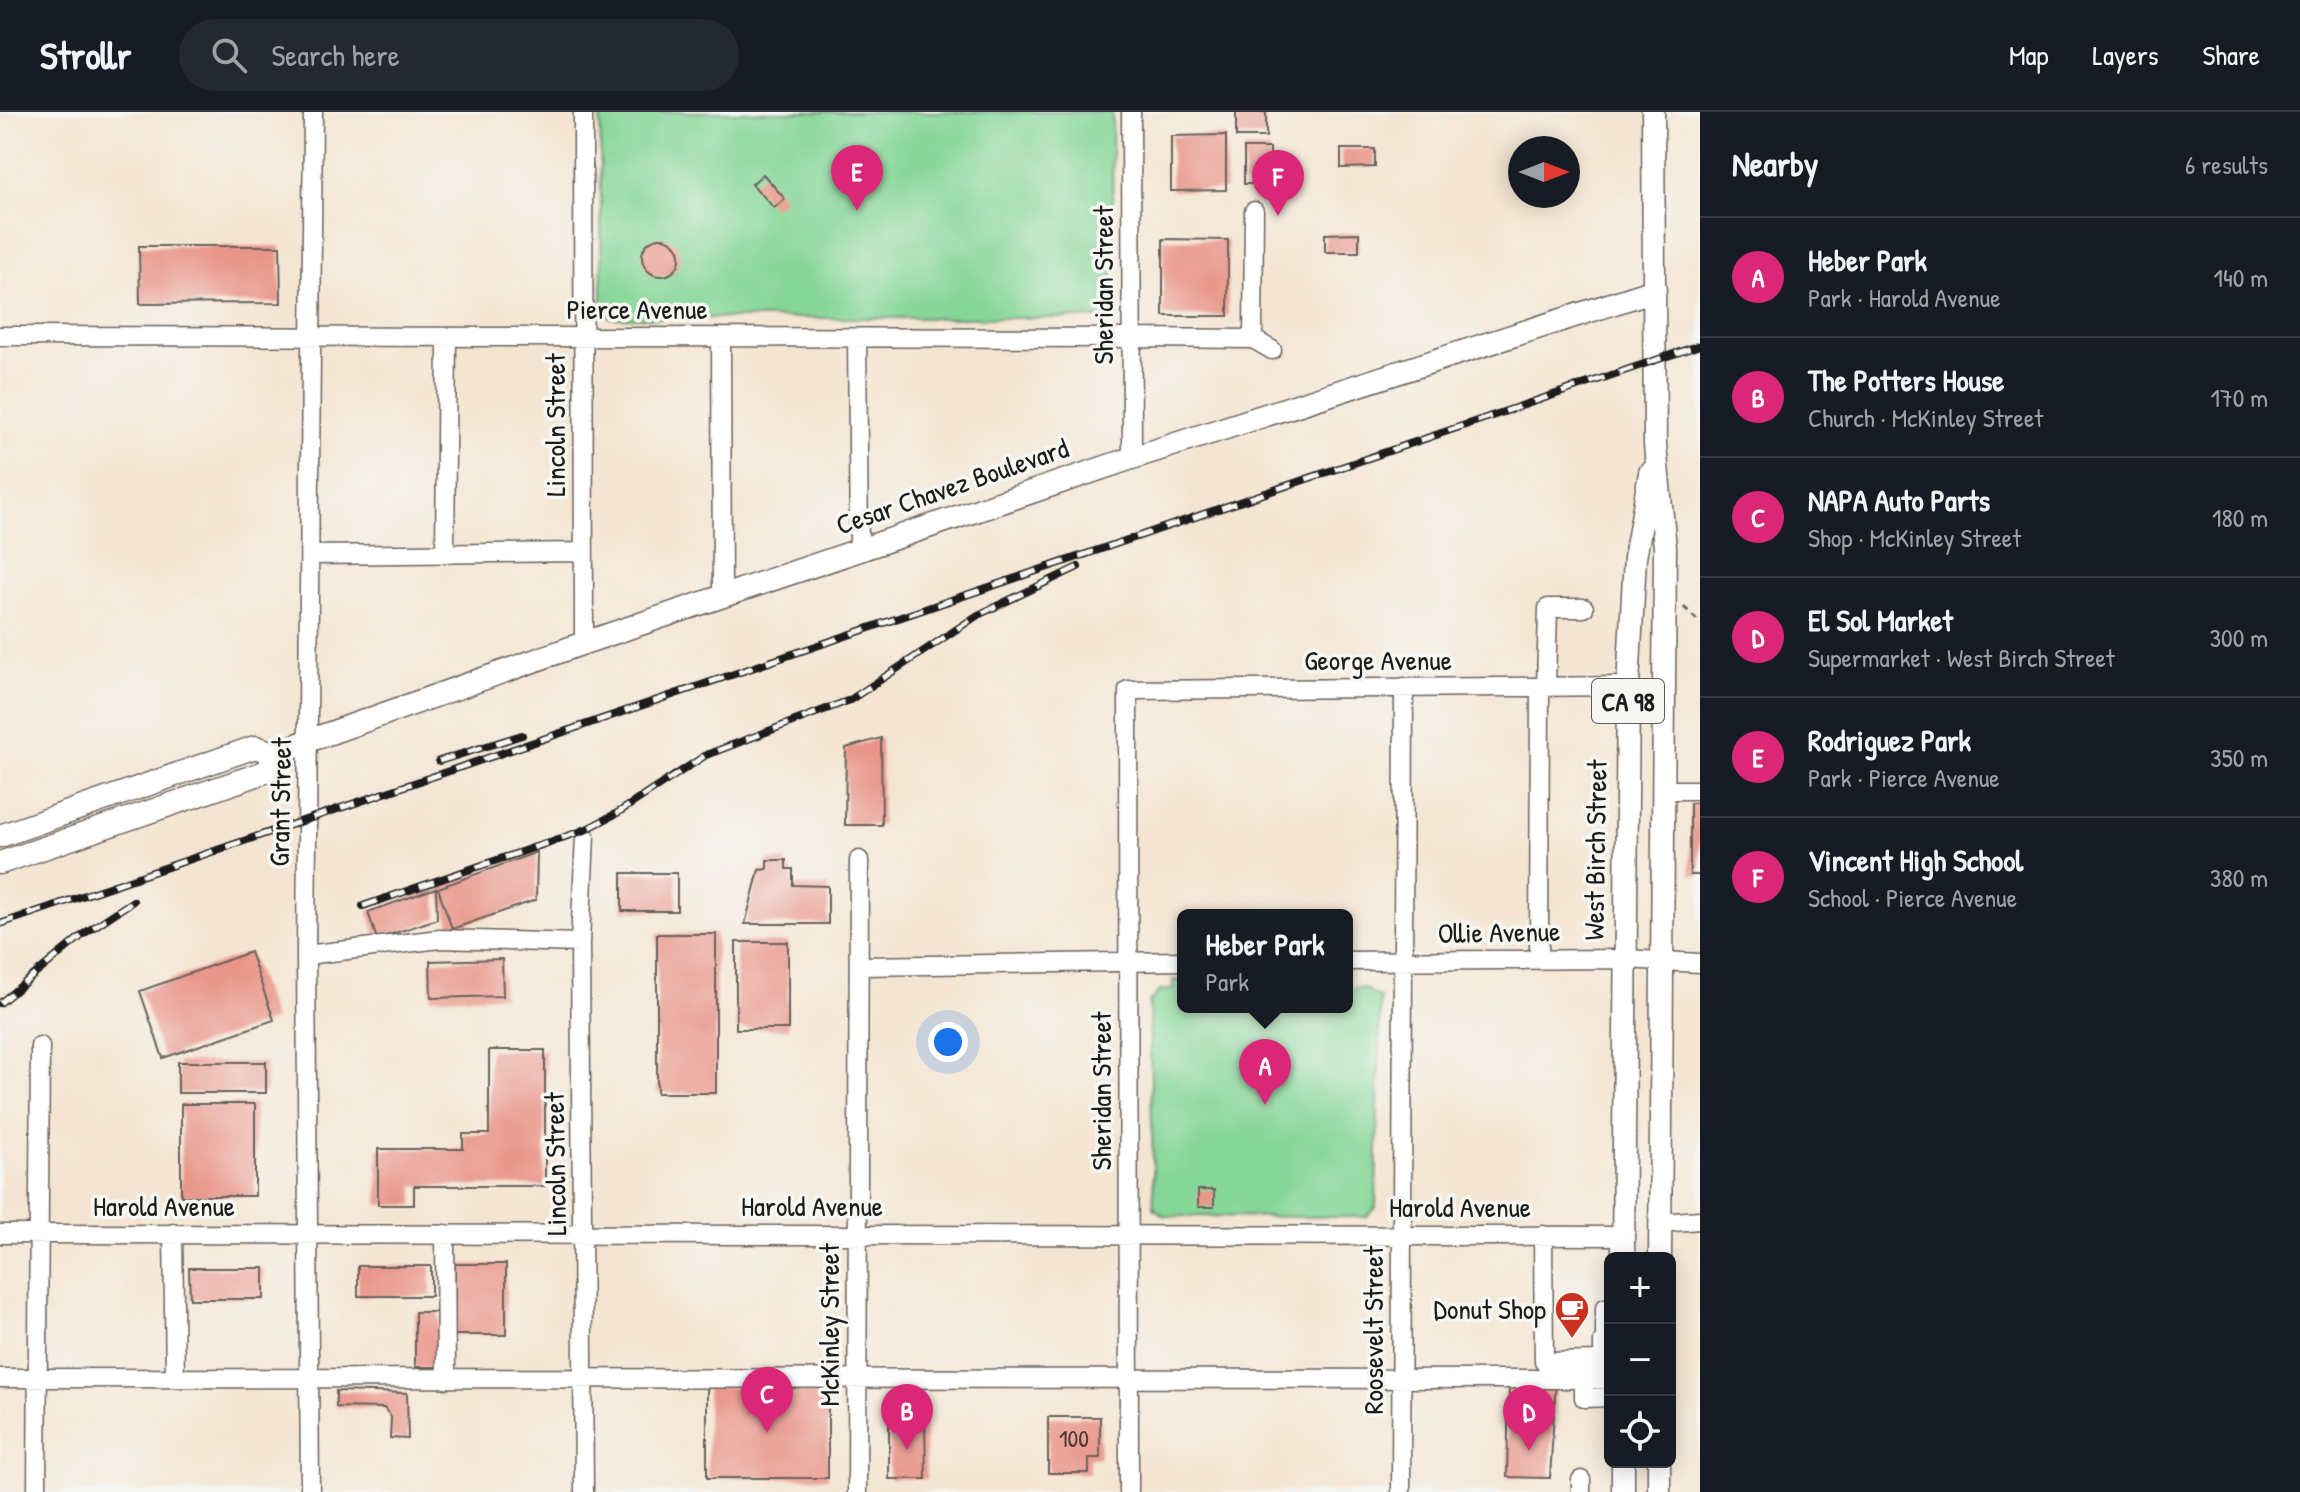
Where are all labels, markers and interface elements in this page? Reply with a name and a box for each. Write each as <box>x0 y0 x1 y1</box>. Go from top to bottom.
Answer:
search box <box>179 19 739 91</box>
text: Strollr <box>40 29 131 81</box>
icon: search <box>207 33 251 77</box>
text: Search here <box>271 35 400 75</box>
text: Map <box>2009 36 2049 74</box>
text: Layers <box>2093 36 2158 74</box>
text: Share <box>2202 36 2260 74</box>
north arrow <box>1508 136 1580 208</box>
text: Nearby <box>1732 141 1818 187</box>
pin: E <box>831 145 883 211</box>
text: 6 results <box>2185 147 2268 182</box>
pin: F <box>1252 150 1304 216</box>
street label: Sheridan Street <box>1084 205 1122 365</box>
text: Heber Park <box>1808 240 1927 280</box>
text: A <box>1752 260 1764 295</box>
text: 140 m <box>2214 260 2268 295</box>
text: Park · Harold Avenue <box>1808 280 2000 315</box>
street label: Pierce Avenue <box>566 290 708 328</box>
street label: Lincoln Street <box>536 353 574 497</box>
text: The Potters House <box>1808 360 2004 400</box>
text: B <box>1751 380 1765 415</box>
text: 170 m <box>2210 380 2268 415</box>
text: Church · McKinley Street <box>1808 400 2043 435</box>
street label: Cesar Chavez Boulevard <box>831 428 1073 544</box>
text: NAPA Auto Parts <box>1808 480 1990 520</box>
text: C <box>1751 500 1765 535</box>
text: 180 m <box>2212 500 2268 535</box>
text: Shop · McKinley Street <box>1808 520 2021 555</box>
text: El Sol Market <box>1808 600 1953 640</box>
text: D <box>1752 620 1764 655</box>
text: 300 m <box>2209 620 2268 655</box>
text: Supermarket · West Birch Street <box>1808 640 2115 675</box>
street label: George Avenue <box>1304 641 1452 679</box>
road number: CA 98 <box>1592 679 1664 723</box>
text: Rodriguez Park <box>1808 720 1971 760</box>
street label: Grant Street <box>260 737 300 867</box>
text: E <box>1752 740 1764 775</box>
text: 350 m <box>2210 740 2268 775</box>
street label: West Birch Street <box>1574 759 1616 941</box>
text: Park · Pierce Avenue <box>1808 760 2000 795</box>
text: Vincent High School <box>1808 840 2023 880</box>
text: F <box>1753 860 1763 895</box>
text: 380 m <box>2210 860 2268 895</box>
text: School · Pierce Avenue <box>1808 880 2017 915</box>
popup <box>1177 909 1353 1013</box>
street label: Ollie Avenue <box>1437 912 1561 952</box>
text: Heber Park <box>1206 924 1324 964</box>
text: Park <box>1206 964 1249 999</box>
street label: Sheridan Street <box>1082 1011 1120 1171</box>
your location <box>928 1022 968 1062</box>
pin: A <box>1239 1039 1291 1105</box>
street label: Lincoln Street <box>535 1092 575 1236</box>
street label: Harold Avenue <box>93 1187 235 1225</box>
street label: Harold Avenue <box>741 1187 883 1225</box>
street label: Harold Avenue <box>1389 1188 1531 1226</box>
street label: McKinley Street <box>810 1243 848 1407</box>
street label: Roosevelt Street <box>1354 1246 1392 1414</box>
map controls <box>1604 1252 1676 1468</box>
button: + <box>1604 1252 1676 1324</box>
place label: Donut Shop <box>1434 1290 1546 1328</box>
cafe icon: Donut Shop <box>1553 1290 1591 1340</box>
button: − <box>1604 1324 1676 1396</box>
pin: C <box>741 1367 793 1433</box>
pin: B <box>881 1384 933 1450</box>
pin: D <box>1503 1385 1555 1451</box>
button: locate <box>1604 1396 1676 1468</box>
house number: 100 <box>1059 1422 1089 1454</box>

